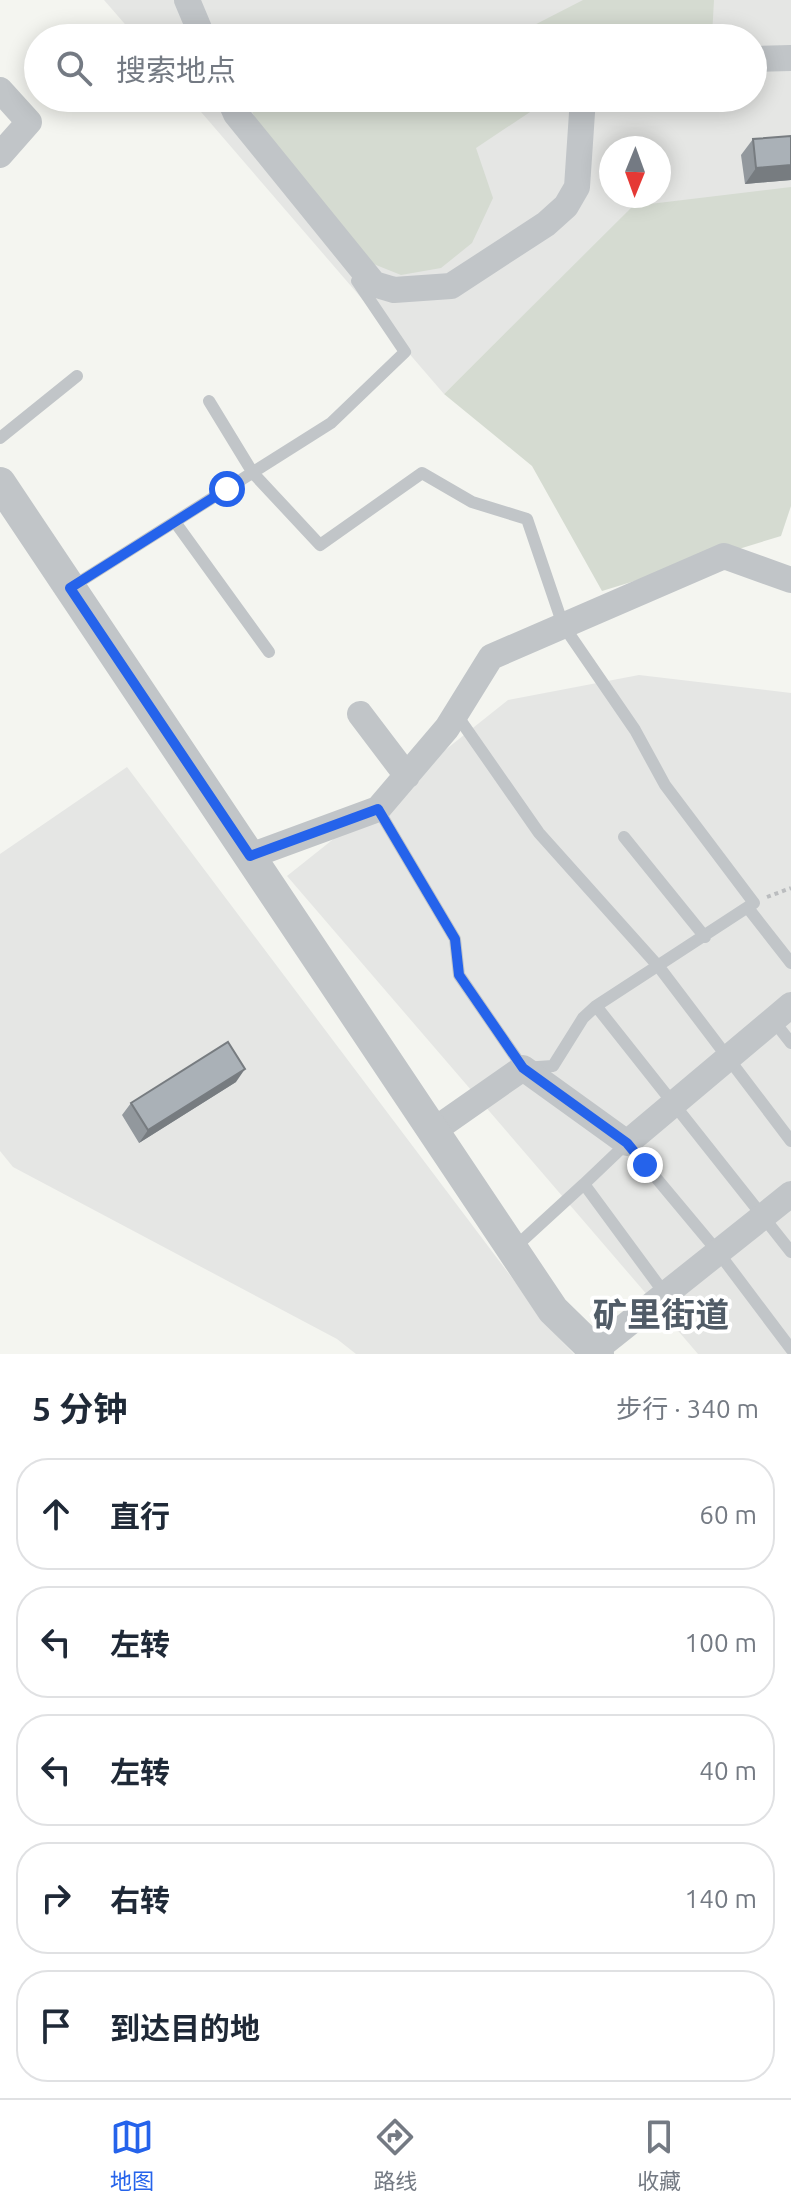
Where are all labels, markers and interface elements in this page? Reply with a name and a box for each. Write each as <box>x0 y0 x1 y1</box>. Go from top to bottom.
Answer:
search box <box>24 24 767 112</box>
icon: search <box>52 46 96 90</box>
text: 搜索地点 <box>116 53 236 87</box>
north arrow <box>599 136 671 208</box>
route start <box>209 471 245 507</box>
route end <box>627 1147 663 1183</box>
district label: 矿里街道 <box>593 1295 729 1333</box>
text: 5 分钟 <box>32 1389 127 1427</box>
text: 步行 · 340 m <box>616 1394 759 1423</box>
icon: ahead <box>34 1492 78 1536</box>
text: 直行 <box>110 1499 170 1533</box>
text: 60 m <box>699 1500 757 1529</box>
icon: left <box>34 1620 78 1664</box>
text: 左转 <box>110 1627 170 1661</box>
text: 100 m <box>685 1628 757 1657</box>
icon: left <box>34 1748 78 1792</box>
text: 左转 <box>110 1755 170 1789</box>
text: 40 m <box>699 1756 757 1785</box>
icon: right <box>34 1876 78 1920</box>
text: 右转 <box>110 1883 170 1917</box>
text: 140 m <box>685 1884 757 1913</box>
icon: arrive <box>34 2004 78 2048</box>
text: 到达目的地 <box>110 2011 260 2045</box>
tab: 地图 <box>110 2115 154 2195</box>
tab: 路线 <box>373 2115 417 2195</box>
tab: 收藏 <box>637 2115 681 2195</box>

